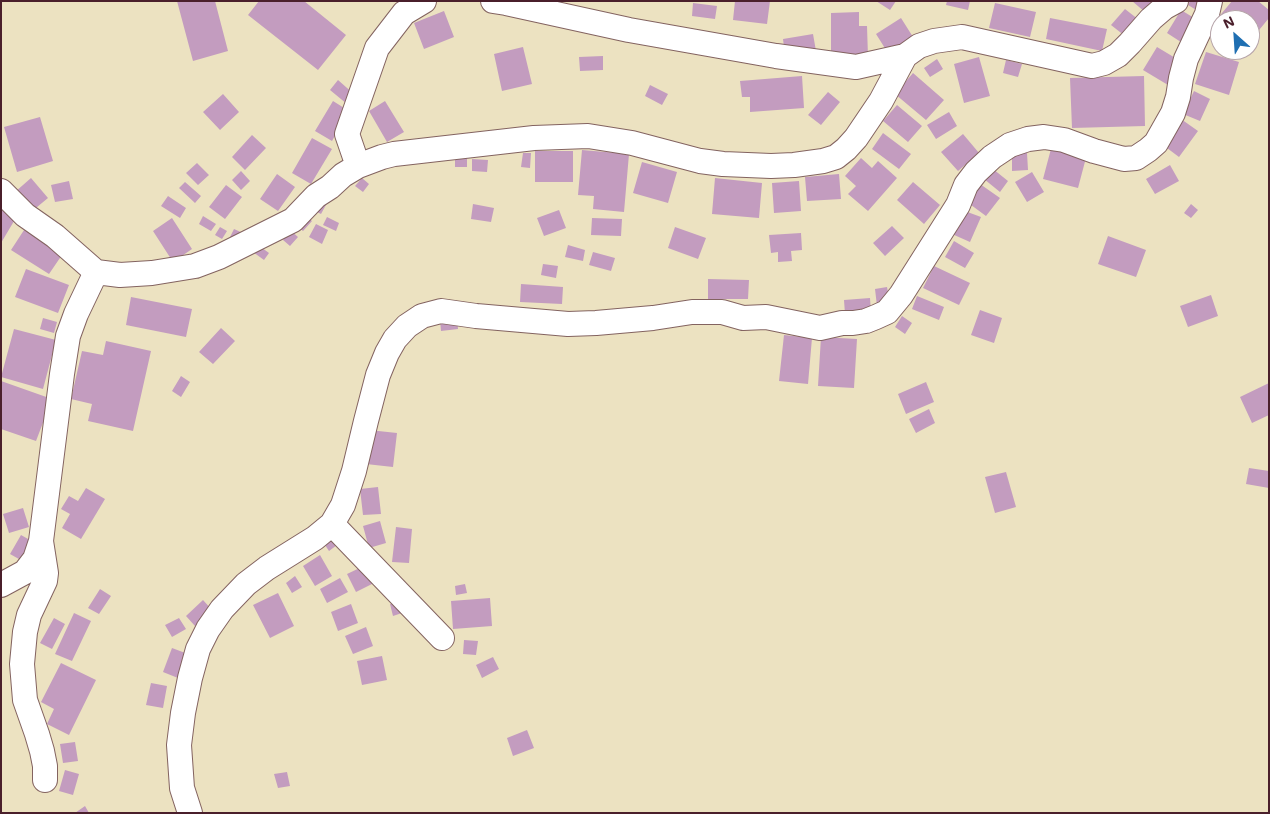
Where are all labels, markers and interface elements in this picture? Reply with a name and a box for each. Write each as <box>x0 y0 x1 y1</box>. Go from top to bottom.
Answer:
north arrow <box>1210 10 1260 60</box>
text: N <box>1220 11 1238 33</box>

